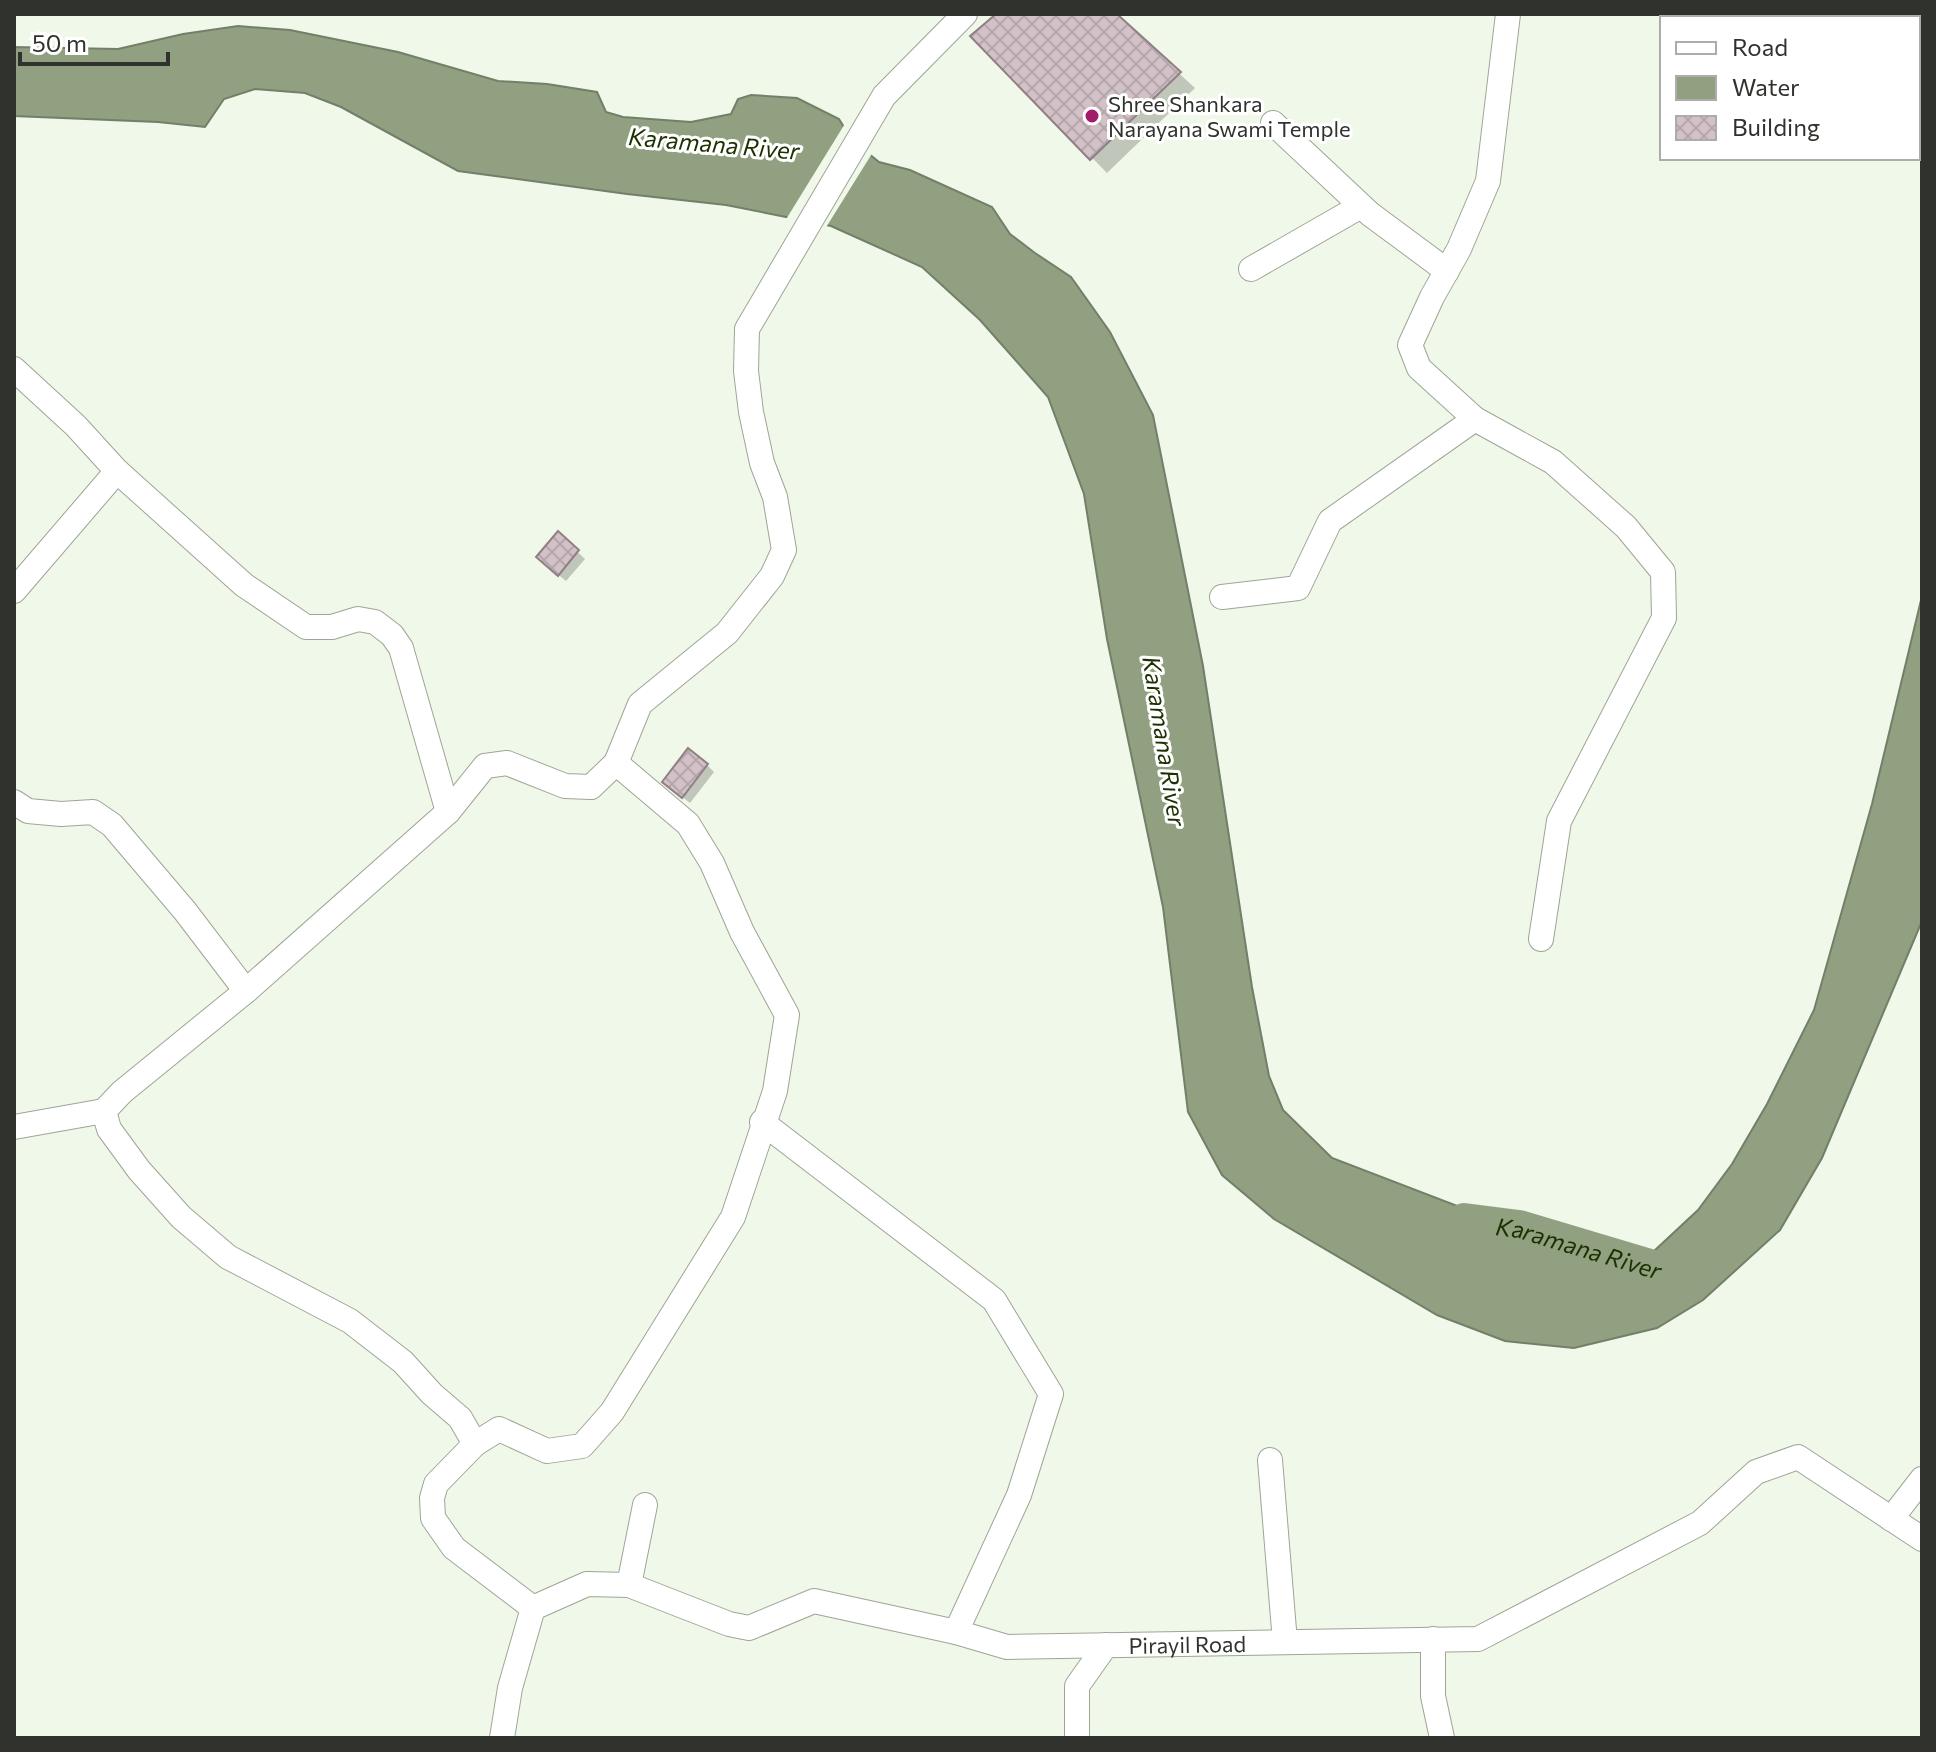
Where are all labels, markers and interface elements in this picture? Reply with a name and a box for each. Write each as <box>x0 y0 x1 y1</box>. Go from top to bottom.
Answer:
scale bar <box>20 16 168 66</box>
legend <box>1660 16 1920 160</box>
text: 50 m <box>32 28 87 57</box>
text: Road <box>1732 32 1788 61</box>
text: Water <box>1732 72 1800 101</box>
place label: Shree Shankara Narayana Swami Temple <box>1108 90 1351 142</box>
marker: Shree Shankara Narayana Swami Temple <box>1083 107 1101 125</box>
text: Building <box>1732 112 1820 141</box>
water label: Karamana River <box>627 121 802 165</box>
water label: Karamana River <box>1137 654 1193 829</box>
water label: Karamana River <box>1494 1211 1667 1285</box>
street label: Pirayil Road <box>1128 1629 1246 1658</box>

